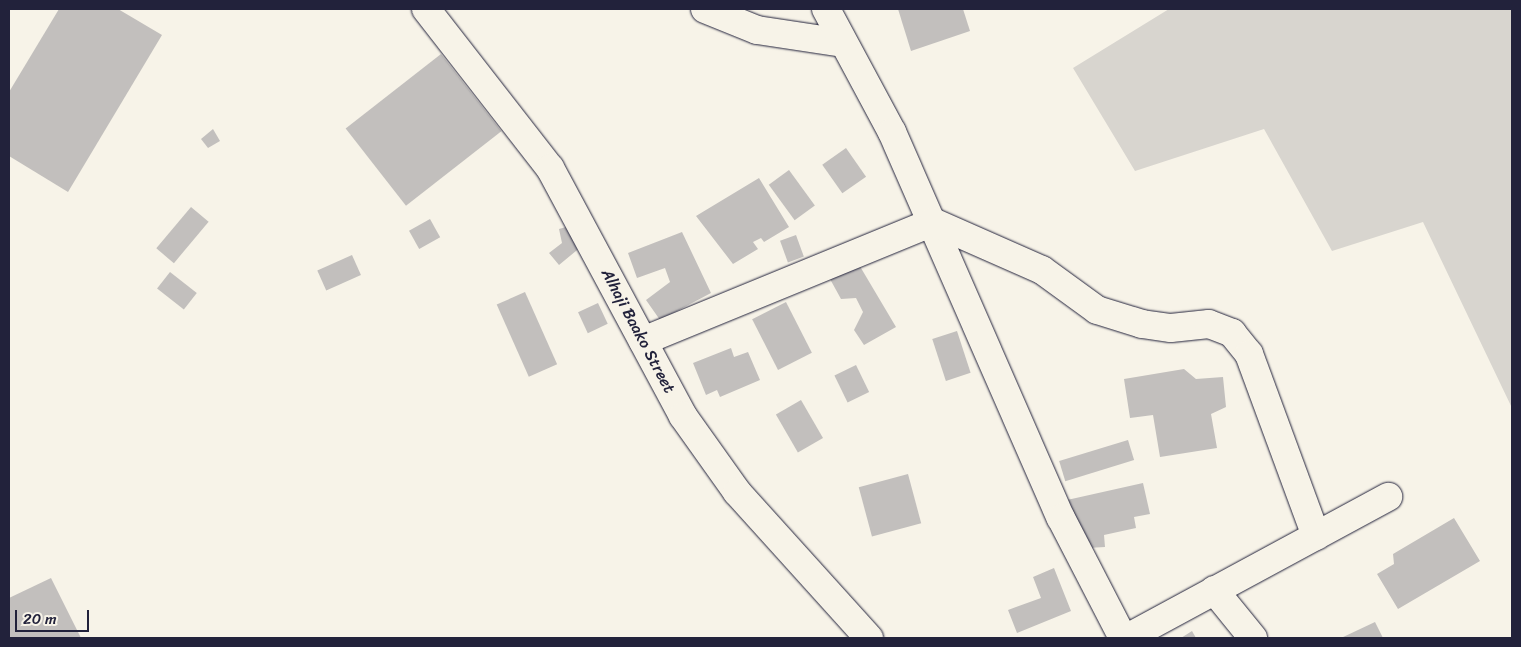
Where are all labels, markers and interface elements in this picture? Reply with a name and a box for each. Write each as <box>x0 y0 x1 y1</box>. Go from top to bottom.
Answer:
street label: Alhaji Baako Street <box>597 266 679 396</box>
scale bar <box>18 600 91 632</box>
text: 20 m <box>23 606 57 632</box>

